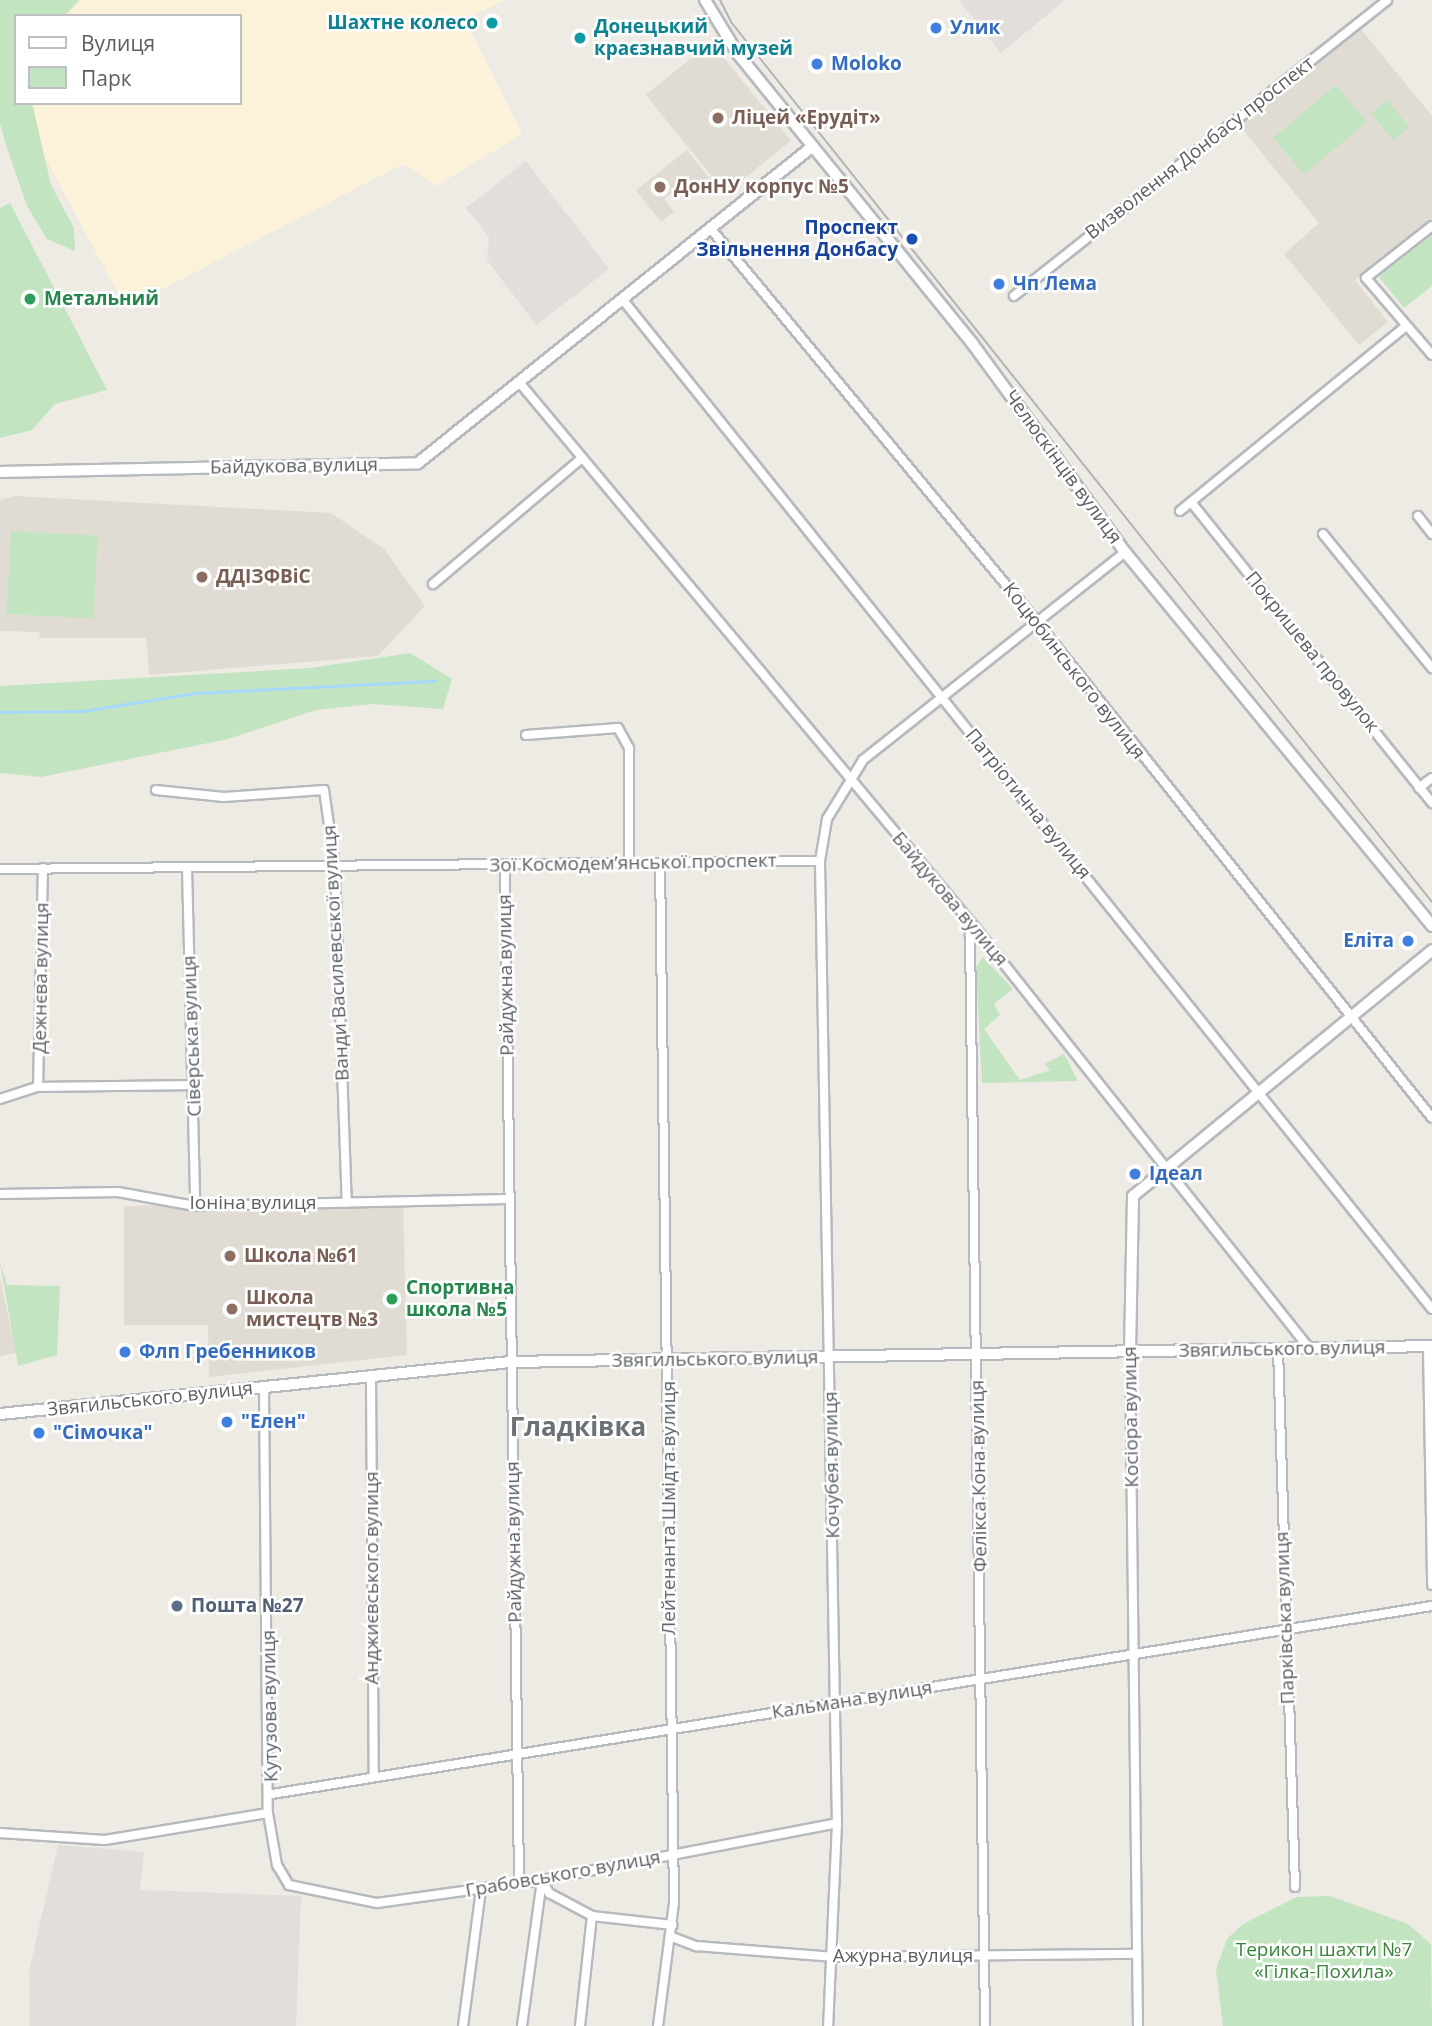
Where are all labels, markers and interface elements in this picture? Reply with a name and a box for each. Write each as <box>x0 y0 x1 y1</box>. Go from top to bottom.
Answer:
place label: Шахтне колесо <box>327 12 478 34</box>
legend <box>14 14 242 105</box>
marker: Шахтне колесо <box>484 15 500 31</box>
place label: Донецький краєзнавчий музей <box>594 16 793 60</box>
place label: Улик <box>950 17 1000 39</box>
marker: Улик <box>928 20 944 36</box>
text: Вулиця <box>81 29 155 57</box>
marker: Донецький краєзнавчий музей <box>572 30 588 46</box>
street label: Визволення Донбасу проспект <box>1081 52 1319 244</box>
place label: Moloko <box>831 53 902 75</box>
marker: Moloko <box>809 56 825 72</box>
text: Парк <box>81 64 132 92</box>
place label: Ліцей «Ерудіт» <box>732 107 881 129</box>
marker: Ліцей «Ерудіт» <box>710 110 726 126</box>
place label: ДонНУ корпус №5 <box>674 176 849 198</box>
marker: ДонНУ корпус №5 <box>652 179 668 195</box>
place label: Проспект Звільнення Донбасу <box>696 217 898 261</box>
marker: Проспект Звільнення Донбасу <box>904 231 920 247</box>
place label: Чп Лема <box>1013 273 1097 295</box>
marker: Чп Лема <box>991 276 1007 292</box>
place label: Метальний <box>44 288 159 310</box>
marker: Метальний <box>22 291 38 307</box>
street label: Челюскінців вулиця <box>1000 386 1126 548</box>
street label: Байдукова вулиця <box>210 453 378 479</box>
place label: ДДІЗФВіС <box>216 566 311 588</box>
street label: Покришева провулок <box>1240 567 1384 737</box>
marker: ДДІЗФВіС <box>194 569 210 585</box>
street label: Коцюбинського вулиця <box>998 578 1150 764</box>
street label: Патріотична вулиця <box>960 724 1096 884</box>
street label: Ванди Василевської вулиця <box>318 824 354 1082</box>
street label: Байдукова вулиця <box>887 827 1013 971</box>
street label: Зої Космодем’янської проспект <box>489 849 777 877</box>
street label: Райдужна вулиця <box>493 894 519 1056</box>
street label: Дежнєва вулиця <box>28 902 54 1054</box>
place label: Еліта <box>1343 930 1394 952</box>
marker: Еліта <box>1400 933 1416 949</box>
street label: Сіверська вулиця <box>178 955 206 1117</box>
place label: Ідеал <box>1149 1163 1203 1185</box>
marker: Ідеал <box>1127 1166 1143 1182</box>
street label: Іоніна вулиця <box>190 1192 316 1214</box>
place label: Школа №61 <box>244 1245 358 1267</box>
marker: Школа №61 <box>222 1248 238 1264</box>
place label: Спортивна школа №5 <box>406 1277 514 1321</box>
place label: Школа мистецтв №3 <box>246 1287 378 1331</box>
marker: Спортивна школа №5 <box>384 1291 400 1307</box>
marker: Школа мистецтв №3 <box>224 1301 240 1317</box>
street label: Звягильського вулиця <box>1178 1336 1386 1362</box>
place label: Флп Гребенников <box>139 1341 316 1363</box>
marker: Флп Гребенников <box>117 1344 133 1360</box>
street label: Звягильського вулиця <box>611 1346 819 1372</box>
street label: Косіора вулиця <box>1118 1346 1144 1488</box>
street label: Звягильського вулиця <box>46 1377 254 1421</box>
street label: Фелікса Кона вулиця <box>966 1380 992 1572</box>
street label: Лейтенанта Шмідта вулиця <box>658 1381 680 1635</box>
street label: Кочубея вулиця <box>819 1391 845 1539</box>
place label: "Елен" <box>241 1411 306 1433</box>
district label: Гладківка <box>510 1411 646 1443</box>
marker: "Елен" <box>219 1414 235 1430</box>
place label: "Сімочка" <box>53 1422 152 1444</box>
marker: "Сімочка" <box>31 1425 47 1441</box>
street label: Райдужна вулиця <box>501 1461 527 1623</box>
street label: Анджиєвського вулиця <box>361 1471 383 1685</box>
street label: Парківська вулиця <box>1271 1531 1299 1705</box>
place label: Пошта №27 <box>191 1595 304 1617</box>
marker: Пошта №27 <box>169 1598 185 1614</box>
street label: Кутузова вулиця <box>257 1630 283 1782</box>
street label: Кальмана вулиця <box>770 1676 934 1724</box>
street label: Грабовського вулиця <box>464 1846 662 1902</box>
park label: Терикон шахти №7 «Гілка-Похила» <box>1236 1939 1412 1983</box>
street label: Ажурна вулиця <box>833 1945 973 1967</box>

